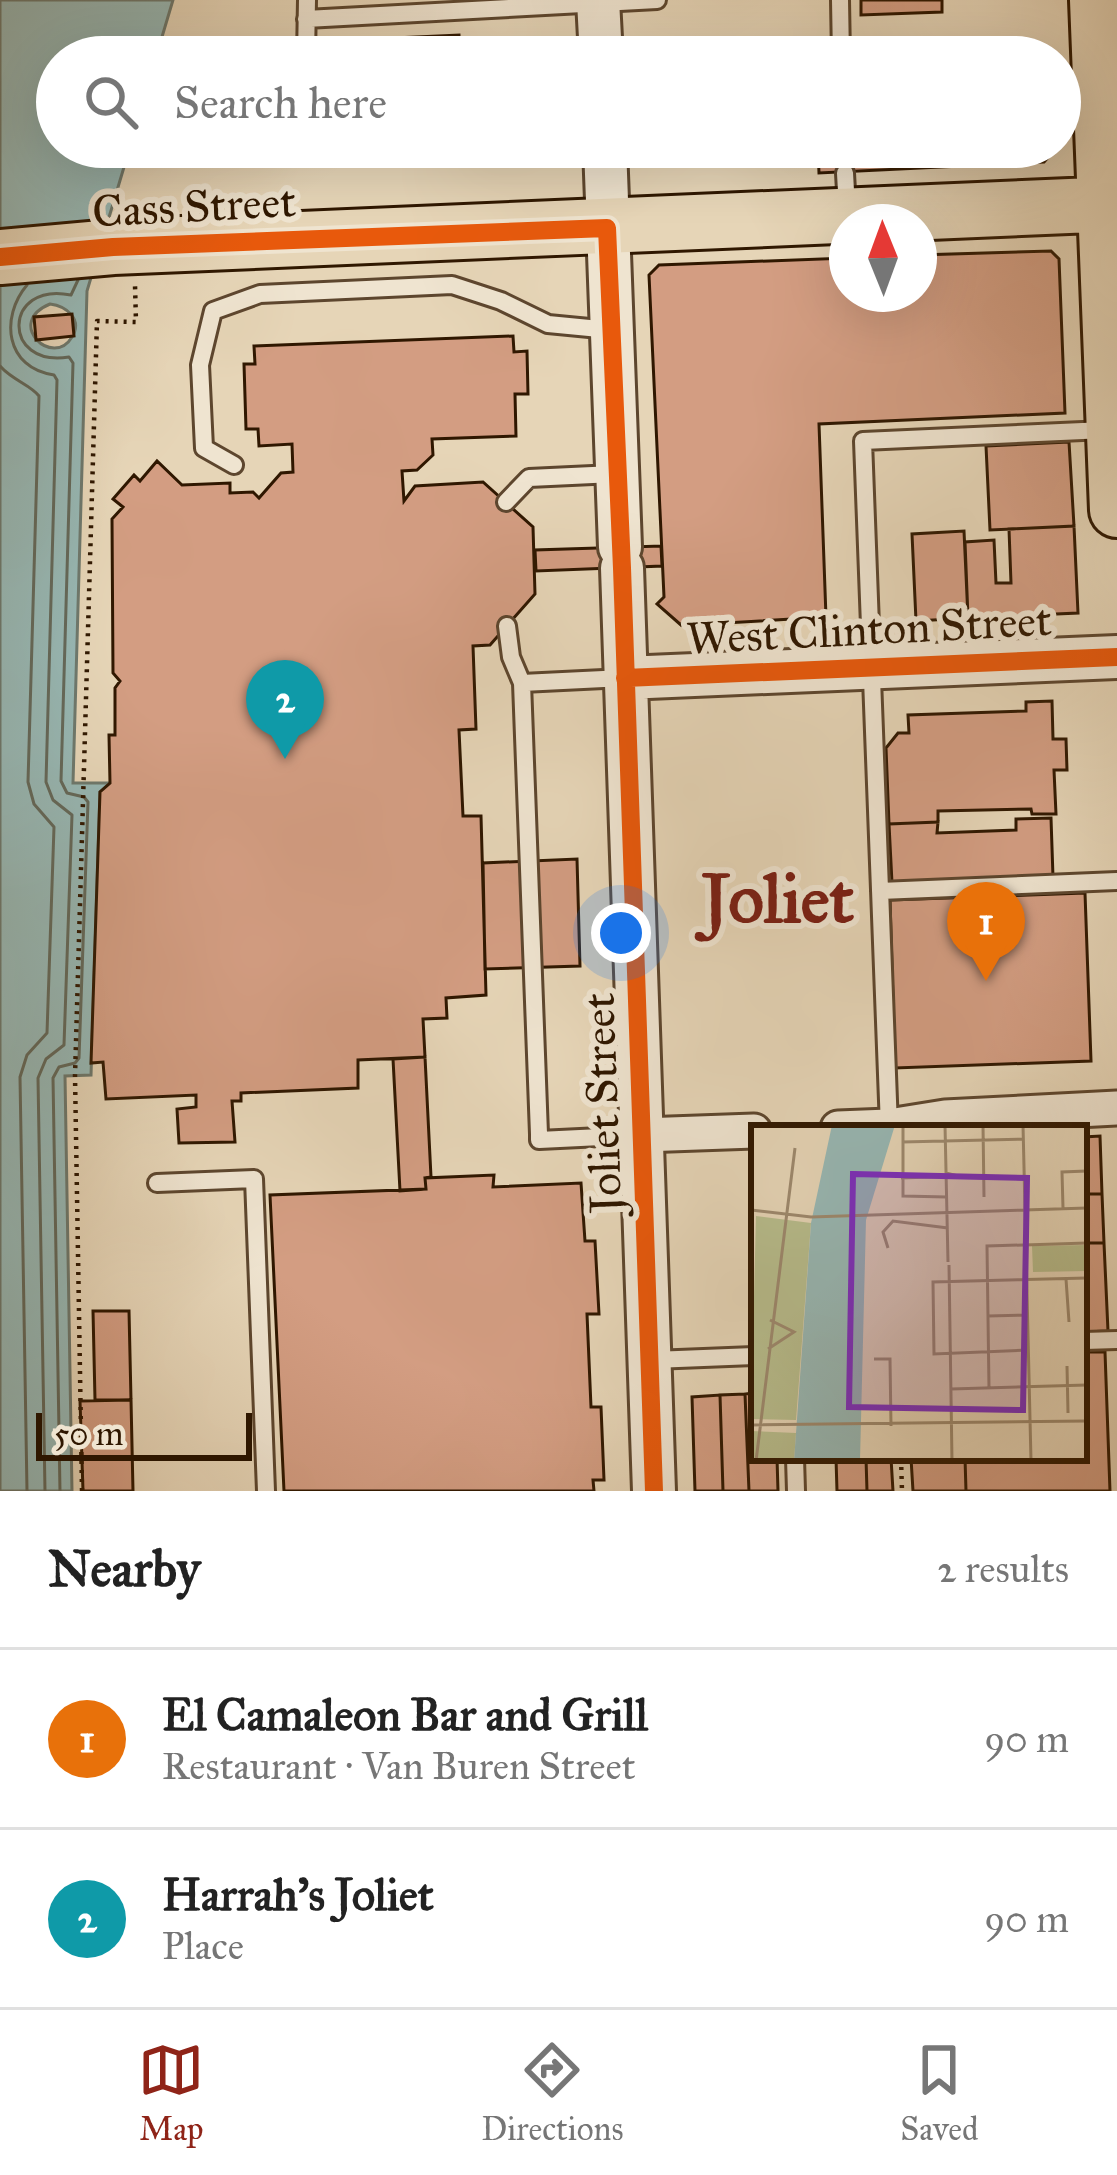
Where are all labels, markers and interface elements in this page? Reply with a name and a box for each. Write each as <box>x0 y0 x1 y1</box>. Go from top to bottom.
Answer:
search box <box>36 36 1081 168</box>
icon: search <box>78 69 144 135</box>
text: Search here <box>174 75 387 130</box>
street label: Cass Street <box>91 173 297 239</box>
north arrow <box>829 204 937 312</box>
street label: West Clinton Street <box>685 592 1053 666</box>
pin: 2 <box>246 660 324 759</box>
district label: Joliet <box>694 857 855 942</box>
pin: 1 <box>947 882 1025 981</box>
your location <box>591 903 651 963</box>
street label: Joliet Street <box>571 992 634 1219</box>
inset map <box>751 1125 1087 1461</box>
scale bar <box>36 1407 252 1460</box>
text: 50 m <box>54 1414 123 1454</box>
text: Nearby <box>48 1538 200 1600</box>
text: 2 results <box>937 1545 1069 1593</box>
text: El Camaleon Bar and Grill <box>162 1687 648 1742</box>
text: 1 <box>79 1715 95 1763</box>
text: 90 m <box>984 1715 1069 1763</box>
text: Restaurant · Van Buren Street <box>162 1742 636 1790</box>
text: Harrah's Joliet <box>162 1867 434 1922</box>
text: 2 <box>77 1895 97 1943</box>
text: 90 m <box>984 1895 1069 1943</box>
text: Place <box>162 1922 244 1970</box>
tab: Map <box>138 2037 204 2149</box>
tab: Directions <box>481 2037 623 2149</box>
tab: Saved <box>900 2037 979 2149</box>

